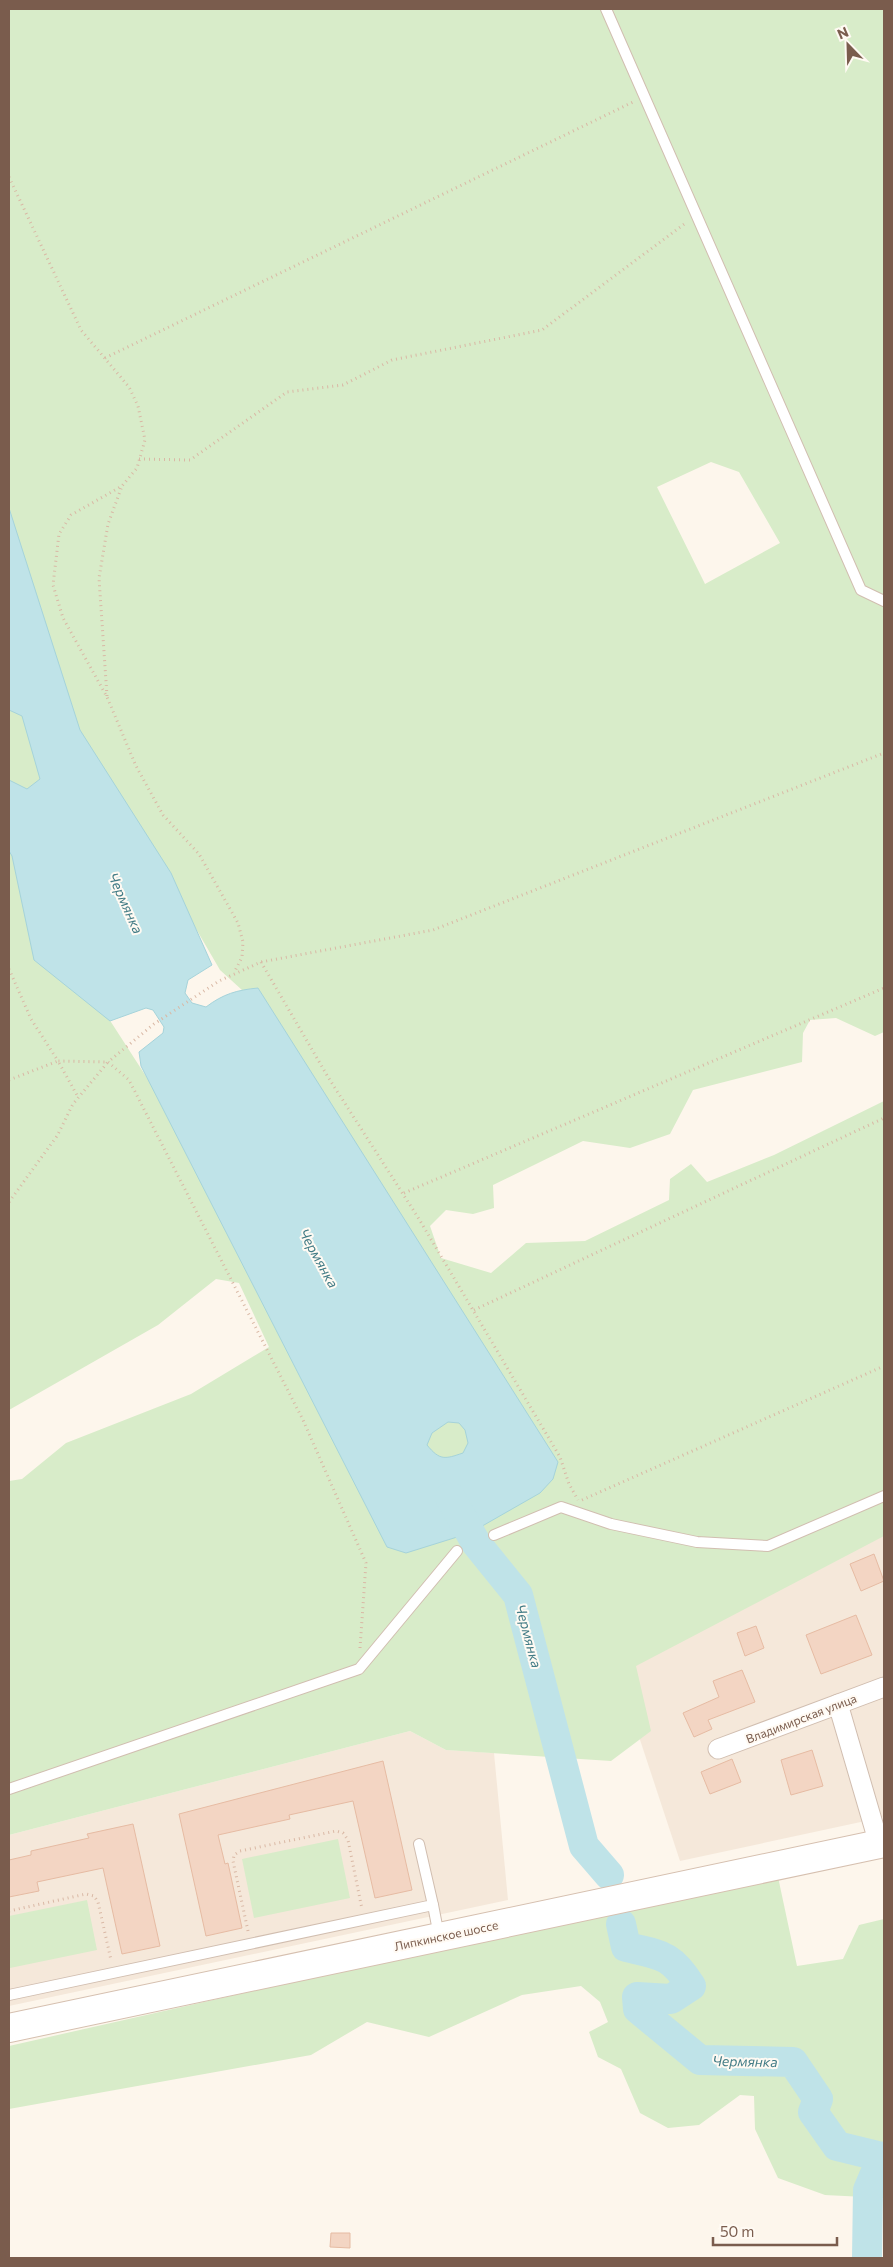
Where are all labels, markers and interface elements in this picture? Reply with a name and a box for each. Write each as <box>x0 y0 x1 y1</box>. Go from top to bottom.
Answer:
north arrow <box>823 20 873 70</box>
text: N <box>835 23 851 42</box>
water label: Чермянка <box>105 870 147 936</box>
water label: Чермянка <box>296 1225 342 1291</box>
water label: Чермянка <box>512 1602 546 1670</box>
street label: Владимирская улица <box>744 1690 858 1746</box>
street label: Липкинское шоссе <box>393 1917 499 1953</box>
water label: Чермянка <box>712 2052 778 2070</box>
scale bar <box>713 2214 837 2246</box>
text: 50 m <box>720 2222 754 2240</box>

